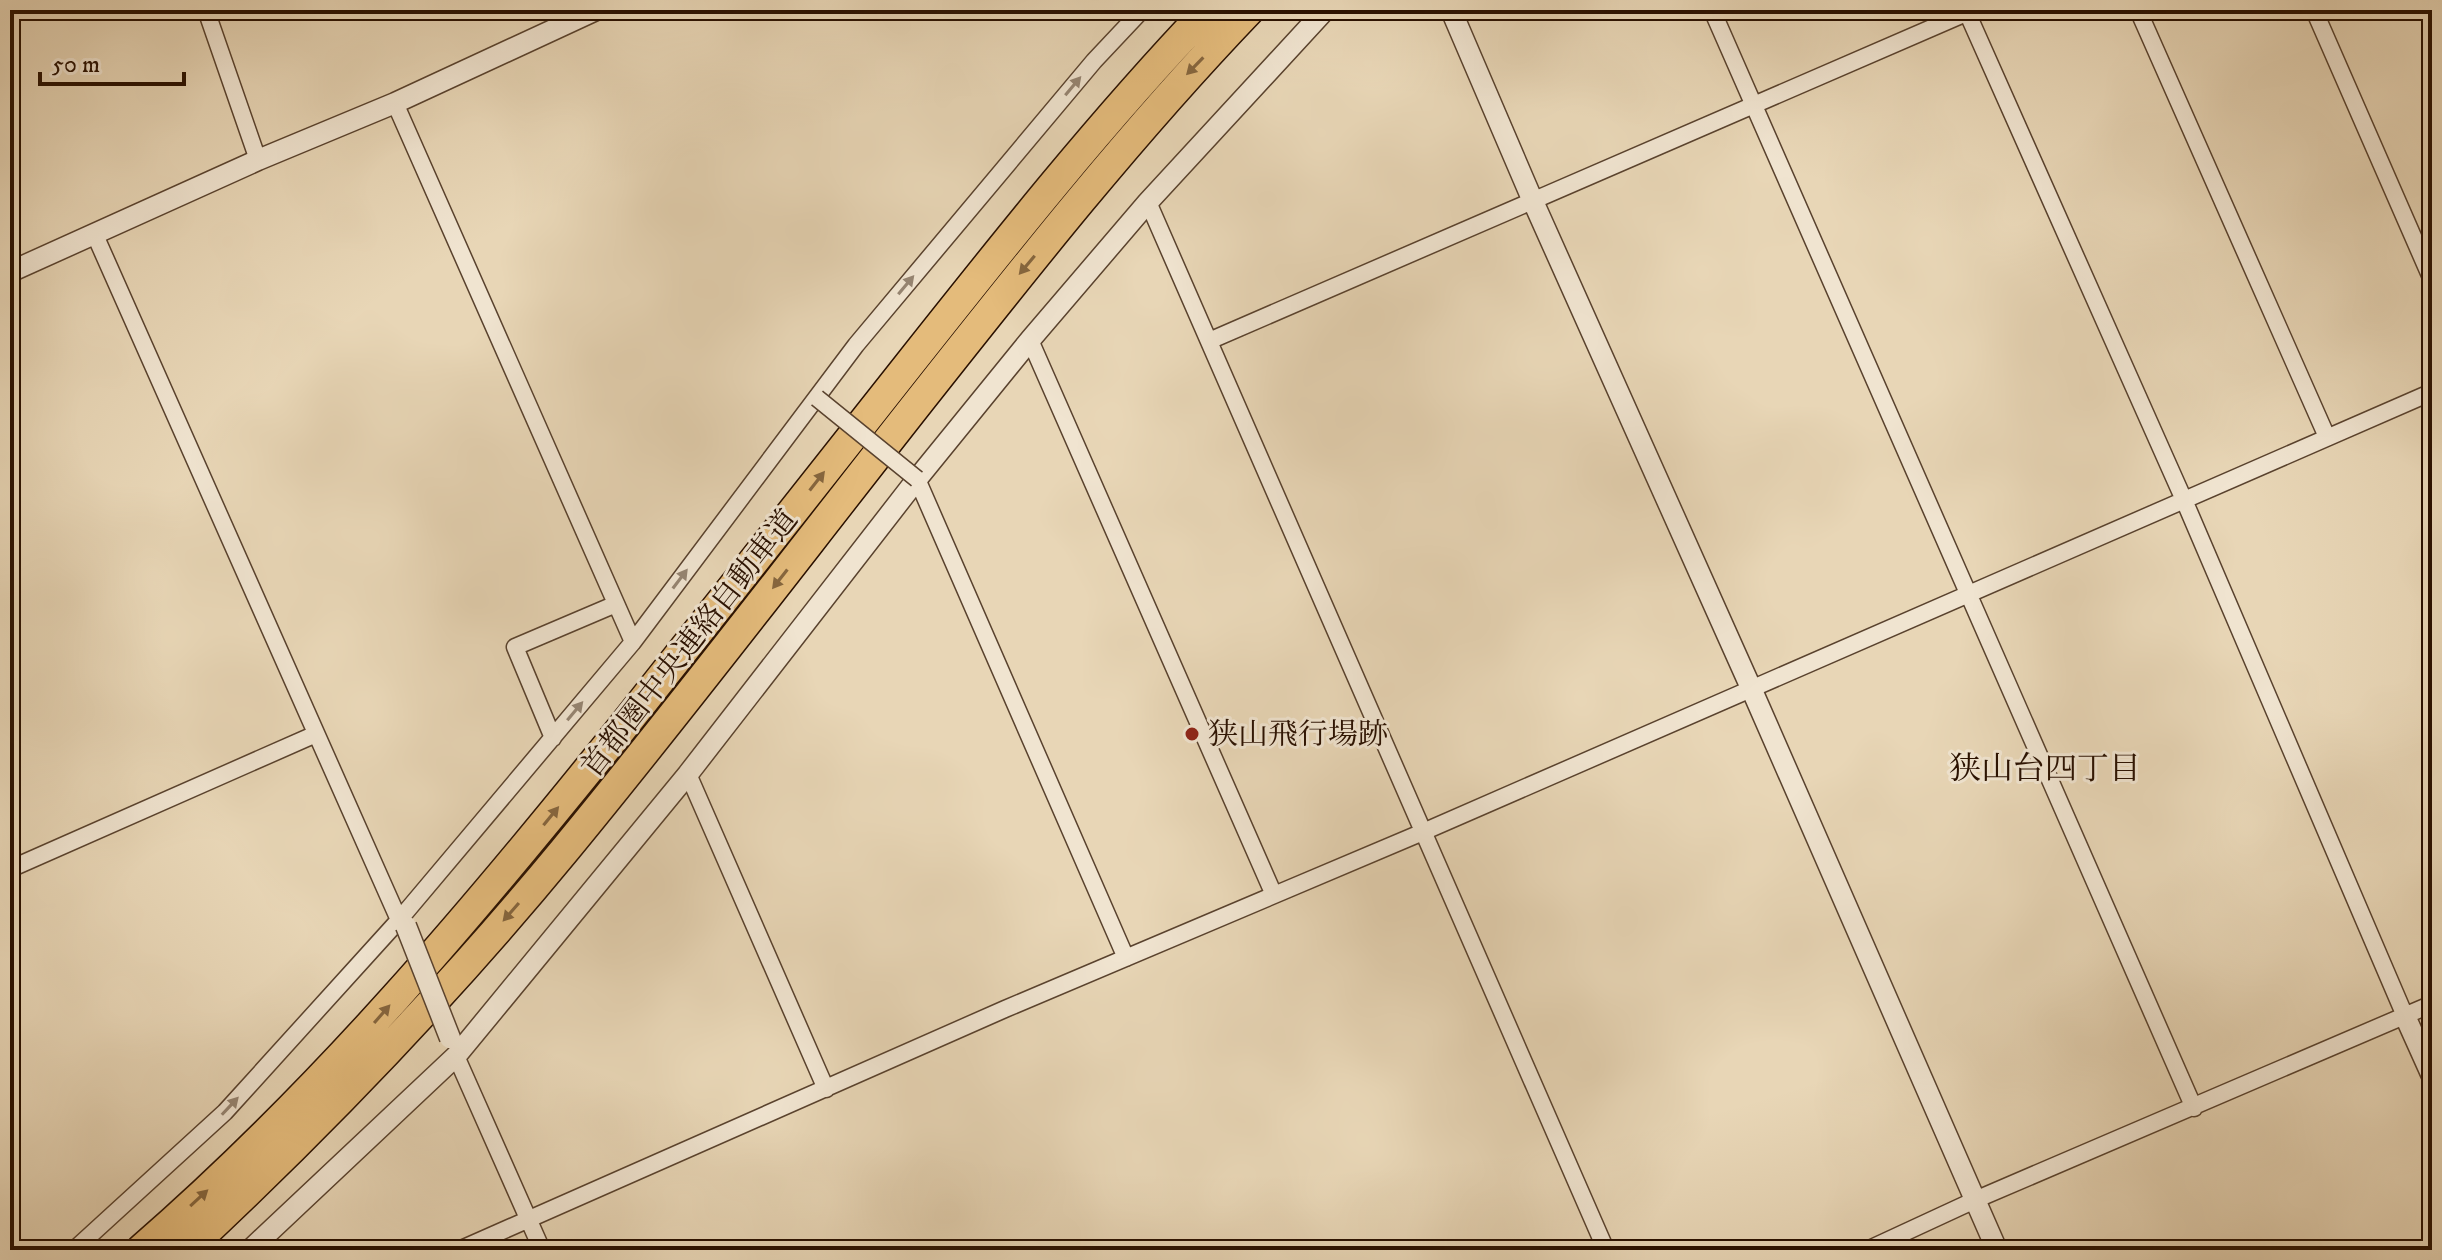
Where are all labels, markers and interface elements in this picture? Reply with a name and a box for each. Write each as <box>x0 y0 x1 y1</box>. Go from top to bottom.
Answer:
scale bar <box>40 36 184 86</box>
text: 50 m <box>52 50 100 80</box>
one-way arrow <box>1186 56 1204 75</box>
one-way arrow <box>1064 76 1081 96</box>
one-way arrow <box>1019 255 1036 275</box>
one-way arrow <box>897 275 914 295</box>
one-way arrow <box>809 470 826 491</box>
street label: 首都圏中央連絡自動車道 <box>574 503 806 785</box>
one-way arrow <box>672 569 688 590</box>
one-way arrow <box>772 569 788 589</box>
one-way arrow <box>566 701 583 721</box>
place label: 狭山飛行場跡 <box>1208 717 1388 754</box>
marker: 狭山飛行場跡 <box>1183 725 1201 743</box>
district label: 狭山台四丁目 <box>1949 750 2141 790</box>
one-way arrow <box>542 806 559 826</box>
one-way arrow <box>502 902 520 922</box>
one-way arrow <box>373 1004 391 1023</box>
one-way arrow <box>220 1097 238 1116</box>
one-way arrow <box>189 1189 208 1207</box>

